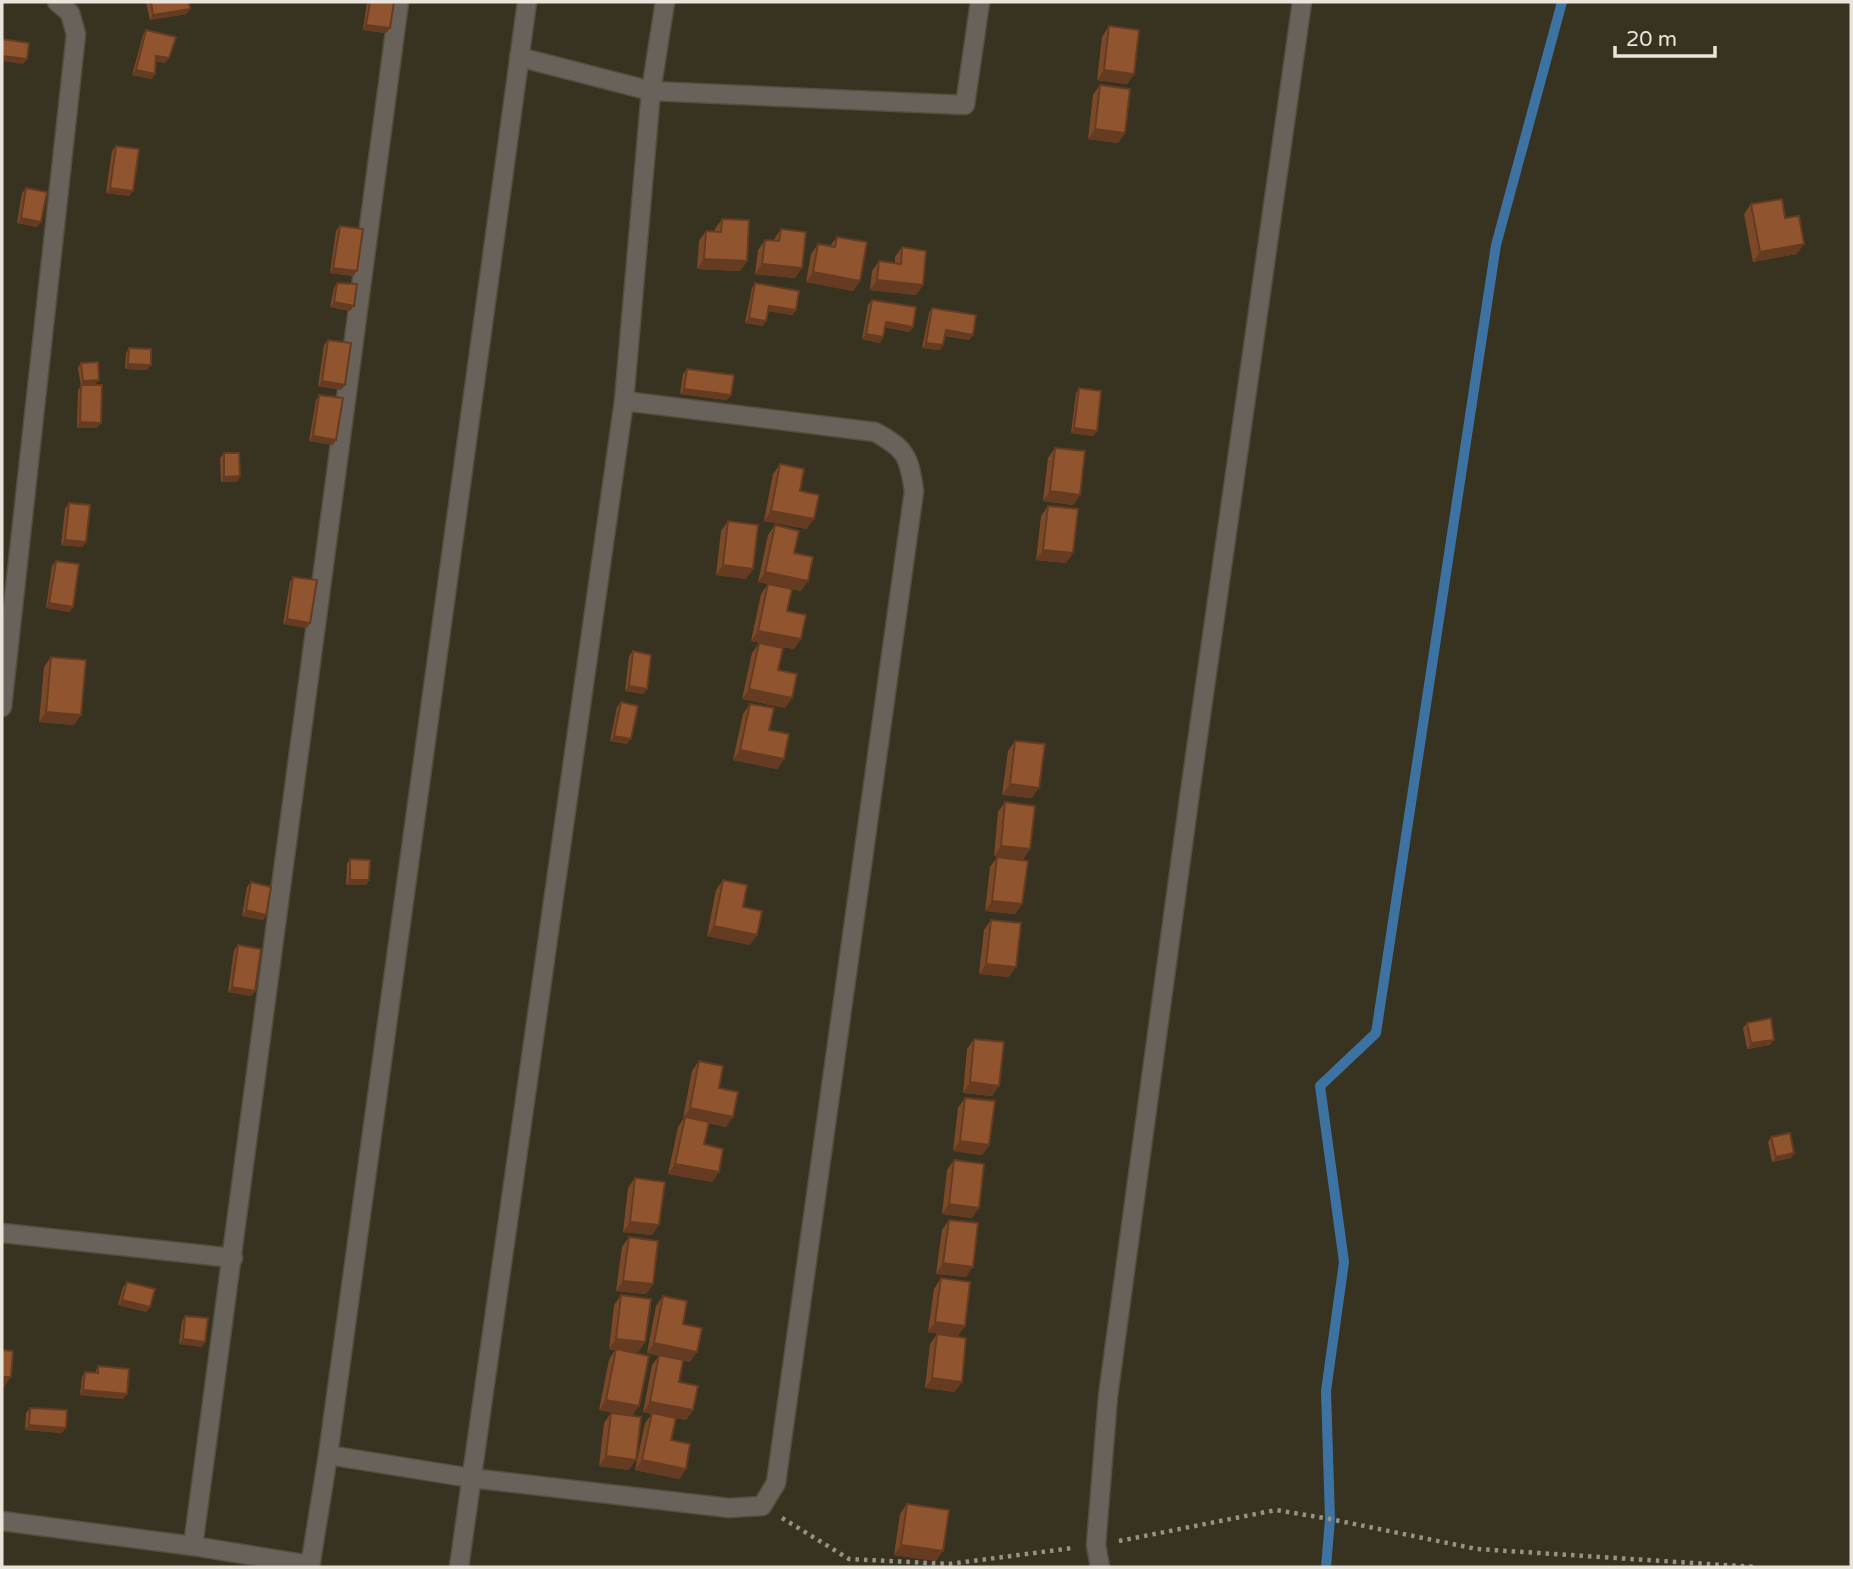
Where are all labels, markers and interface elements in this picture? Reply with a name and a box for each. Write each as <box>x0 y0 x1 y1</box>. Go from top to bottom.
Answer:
scale bar <box>1615 14 1715 58</box>
text: 20 m <box>1626 27 1677 52</box>

